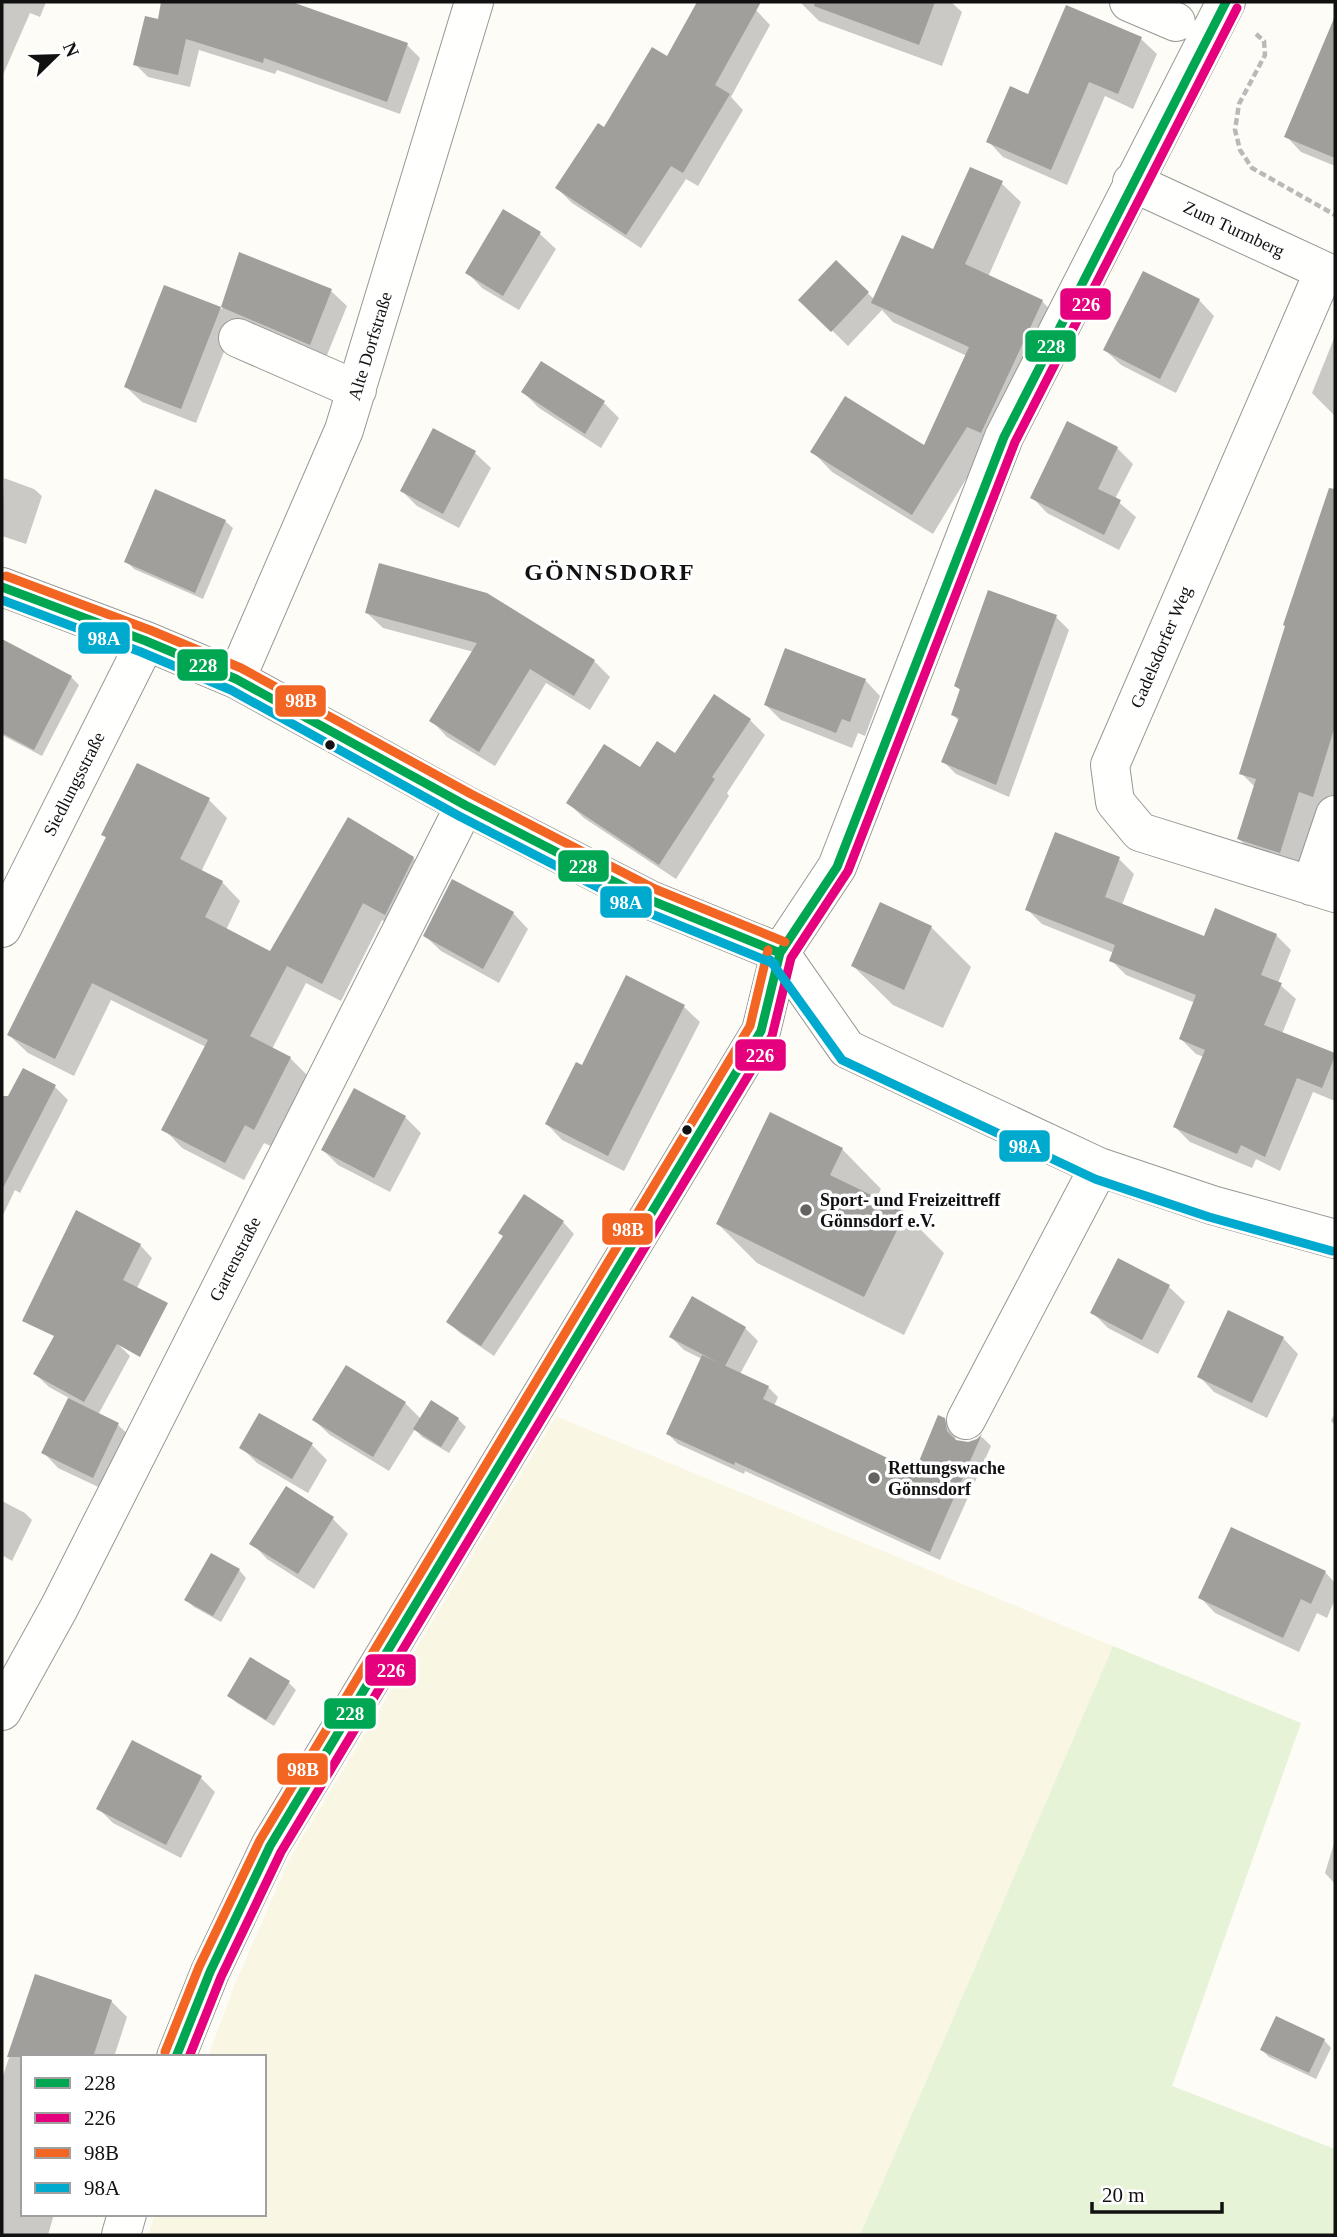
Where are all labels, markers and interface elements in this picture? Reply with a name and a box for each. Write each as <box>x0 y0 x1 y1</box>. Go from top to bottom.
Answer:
north arrow <box>21 21 91 91</box>
text: N <box>59 39 84 60</box>
street label: Zum Turmberg <box>1180 197 1288 261</box>
line badge: 226 <box>1059 287 1112 321</box>
street label: Alte Dorfstraße <box>344 289 396 403</box>
text: 226 <box>1072 294 1100 315</box>
line badge: 228 <box>1024 329 1077 363</box>
text: 228 <box>1037 336 1065 357</box>
district label: GÖNNSDORF <box>524 559 696 585</box>
street label: Gadelsdorfer Weg <box>1126 583 1196 711</box>
line badge: 98A <box>77 621 131 655</box>
text: 98A <box>88 628 121 649</box>
line badge: 228 <box>176 648 229 682</box>
text: 228 <box>189 655 217 676</box>
line badge: 98B <box>274 684 327 718</box>
text: 98B <box>285 690 317 711</box>
street label: Siedlungsstraße <box>39 729 109 839</box>
unlabelled marker <box>323 738 337 752</box>
line badge: 228 <box>557 849 610 883</box>
text: 228 <box>569 856 597 877</box>
line badge: 98A <box>599 885 653 919</box>
text: 98A <box>610 892 643 913</box>
line badge: 226 <box>734 1038 787 1072</box>
text: 226 <box>746 1045 774 1066</box>
unlabelled marker <box>680 1123 694 1137</box>
line badge: 98A <box>998 1129 1051 1163</box>
text: 98A <box>1009 1136 1042 1157</box>
place label: Sport- und Freizeittreff Gönnsdorf e.V. <box>820 1190 1001 1231</box>
marker: Sport- und Freizeittreff Gönnsdorf e.V. <box>798 1202 814 1218</box>
line badge: 98B <box>601 1212 654 1246</box>
street label: Gartenstraße <box>205 1213 265 1305</box>
text: 98B <box>612 1219 644 1240</box>
place label: Rettungswache Gönnsdorf <box>888 1458 1005 1499</box>
marker: Rettungswache Gönnsdorf <box>866 1470 882 1486</box>
line badge: 226 <box>364 1653 417 1687</box>
text: 226 <box>377 1660 405 1681</box>
line badge: 228 <box>323 1697 377 1730</box>
text: 228 <box>336 1703 364 1724</box>
line badge: 98B <box>276 1752 329 1786</box>
text: 98B <box>287 1759 319 1780</box>
legend <box>21 2055 266 2216</box>
text: 228 <box>84 2071 116 2095</box>
text: 226 <box>84 2106 116 2130</box>
text: 98B <box>84 2141 119 2165</box>
scale bar <box>1092 2170 1222 2214</box>
text: 98A <box>84 2176 121 2200</box>
text: 20 m <box>1102 2183 1145 2207</box>

